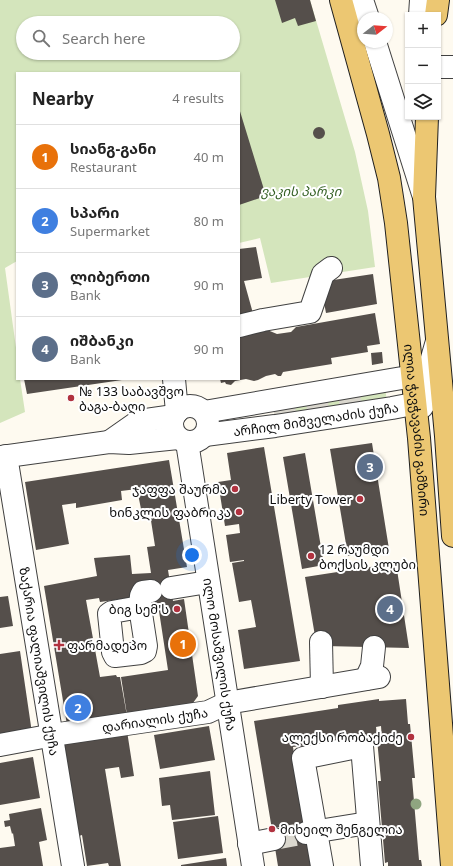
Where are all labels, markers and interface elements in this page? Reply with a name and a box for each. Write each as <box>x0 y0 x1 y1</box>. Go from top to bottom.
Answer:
north arrow <box>357 12 393 48</box>
map controls <box>405 12 441 120</box>
button: + <box>405 12 441 48</box>
search box <box>16 16 240 60</box>
icon: search <box>30 27 52 49</box>
text: Search here <box>62 28 145 48</box>
button: − <box>405 48 441 84</box>
button: layers <box>405 84 441 120</box>
text: Nearby <box>32 87 94 110</box>
text: 4 results <box>172 89 224 107</box>
text: სიანგ-განი <box>70 138 156 158</box>
text: 1 <box>41 148 49 166</box>
text: 40 m <box>194 148 224 166</box>
text: Restaurant <box>70 158 137 176</box>
park label: ვაკის პარკი <box>261 182 342 200</box>
text: სპარი <box>70 202 119 222</box>
text: 2 <box>41 212 49 230</box>
text: 80 m <box>194 212 224 230</box>
text: Supermarket <box>70 222 150 240</box>
text: ლიბერთი <box>70 266 150 286</box>
text: 3 <box>41 276 49 294</box>
text: 90 m <box>194 276 224 294</box>
text: Bank <box>70 286 101 304</box>
text: იშბანკი <box>70 330 134 350</box>
text: 4 <box>41 340 49 358</box>
text: 90 m <box>194 340 224 358</box>
street label: ილია ჭავჭავაძის გამზირი <box>400 343 434 517</box>
text: Bank <box>70 350 101 368</box>
place label: № 133 საბავშვო ბაგა-ბაღი <box>79 382 184 415</box>
marker: № 133 საბავშვო ბაგა-ბაღი <box>66 393 76 403</box>
street label: არჩილ მიშველაძის ქუჩა <box>232 398 400 440</box>
pin: 3 <box>357 452 383 482</box>
place label: ჯაფფა შაურმა <box>132 480 227 498</box>
marker: ჯაფფა შაურმა <box>230 484 240 494</box>
place label: Liberty Tower <box>270 490 353 508</box>
marker: Liberty Tower <box>355 494 365 504</box>
place label: ხინკლის ფაბრიკა <box>109 503 231 521</box>
marker: ხინკლის ფაბრიკა <box>234 507 244 517</box>
place label: 12 რაუმდი ბოქსის კლუბი <box>319 540 416 573</box>
your location <box>182 545 202 565</box>
marker: 12 რაუმდი ბოქსის კლუბი <box>306 551 316 561</box>
street label: ზაქარია ფალიაშვილის ქუჩა <box>15 566 64 757</box>
street label: ილო მოსაშვილის ქუჩა <box>199 577 241 732</box>
pin: 4 <box>377 594 403 624</box>
place label: ბიგ სემ'ს <box>109 600 169 618</box>
marker: ბიგ სემ'ს <box>172 604 182 614</box>
pin: 1 <box>170 629 196 659</box>
place label: ფარმადეპო <box>67 636 147 654</box>
marker: ფარმადეპო <box>54 640 64 650</box>
pin: 2 <box>65 693 91 723</box>
street label: დარიალის ქუჩა <box>101 703 209 737</box>
place label: ალექსი რობაქიძე <box>282 728 403 746</box>
marker: ალექსი რობაქიძე <box>406 732 416 742</box>
place label: მიხეილ შენგელია <box>280 820 403 838</box>
marker: მიხეილ შენგელია <box>267 824 277 834</box>

